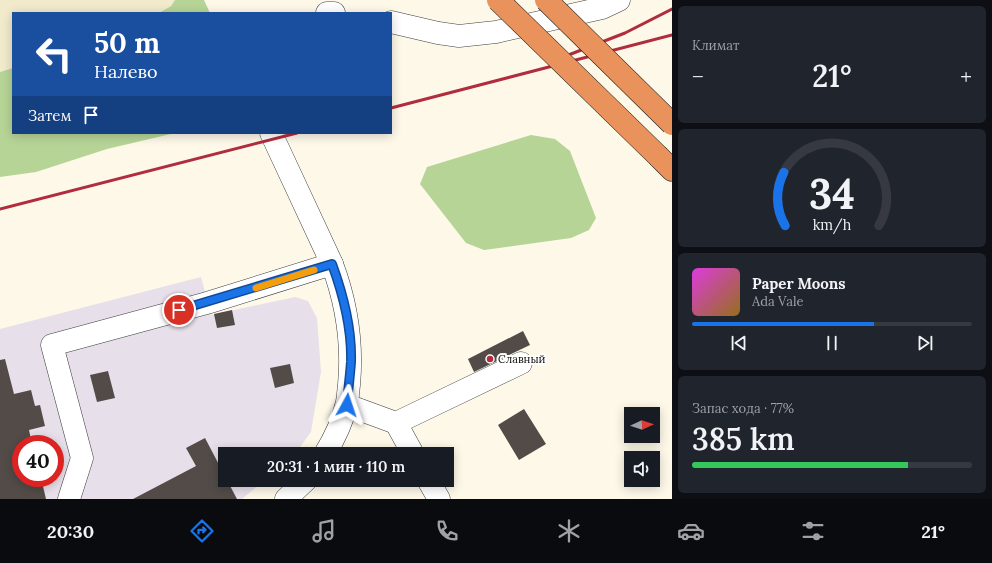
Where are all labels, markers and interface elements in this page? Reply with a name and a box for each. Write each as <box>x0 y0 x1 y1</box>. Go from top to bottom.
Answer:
text: 50 m <box>94 25 160 61</box>
icon: left <box>28 28 80 80</box>
text: Климат <box>692 37 739 54</box>
text: 21° <box>812 57 852 95</box>
text: Налево <box>94 60 158 83</box>
text: − <box>692 62 704 90</box>
text: + <box>960 62 972 90</box>
icon: arrive <box>80 104 102 126</box>
text: Затем <box>28 106 72 125</box>
text: 34 <box>809 167 855 220</box>
text: km/h <box>813 215 852 234</box>
text: Paper Moons <box>752 274 846 293</box>
pin <box>162 293 196 327</box>
text: Ada Vale <box>752 293 804 310</box>
icon: arrive <box>168 299 190 321</box>
icon: previous <box>728 332 750 354</box>
icon: pause <box>821 332 843 354</box>
icon: next <box>914 332 936 354</box>
place label: Славный <box>498 352 546 366</box>
marker: Славный <box>485 354 495 364</box>
position arrow <box>326 384 368 426</box>
text: Запас хода · 77% <box>692 400 794 417</box>
north arrow <box>624 407 660 443</box>
map controls <box>624 407 660 487</box>
text: 385 km <box>692 420 795 458</box>
speed limit sign: 40 <box>12 435 64 487</box>
button: sound <box>624 451 660 487</box>
text: 20:31 · 1 мин · 110 m <box>267 457 405 476</box>
icon: directions <box>188 517 216 545</box>
icon: music <box>310 517 338 545</box>
icon: phone <box>433 517 461 545</box>
icon: climate <box>555 517 583 545</box>
icon: car <box>677 517 705 545</box>
icon: filters <box>799 517 827 545</box>
text: 20:30 <box>47 520 94 543</box>
text: 21° <box>921 520 945 543</box>

